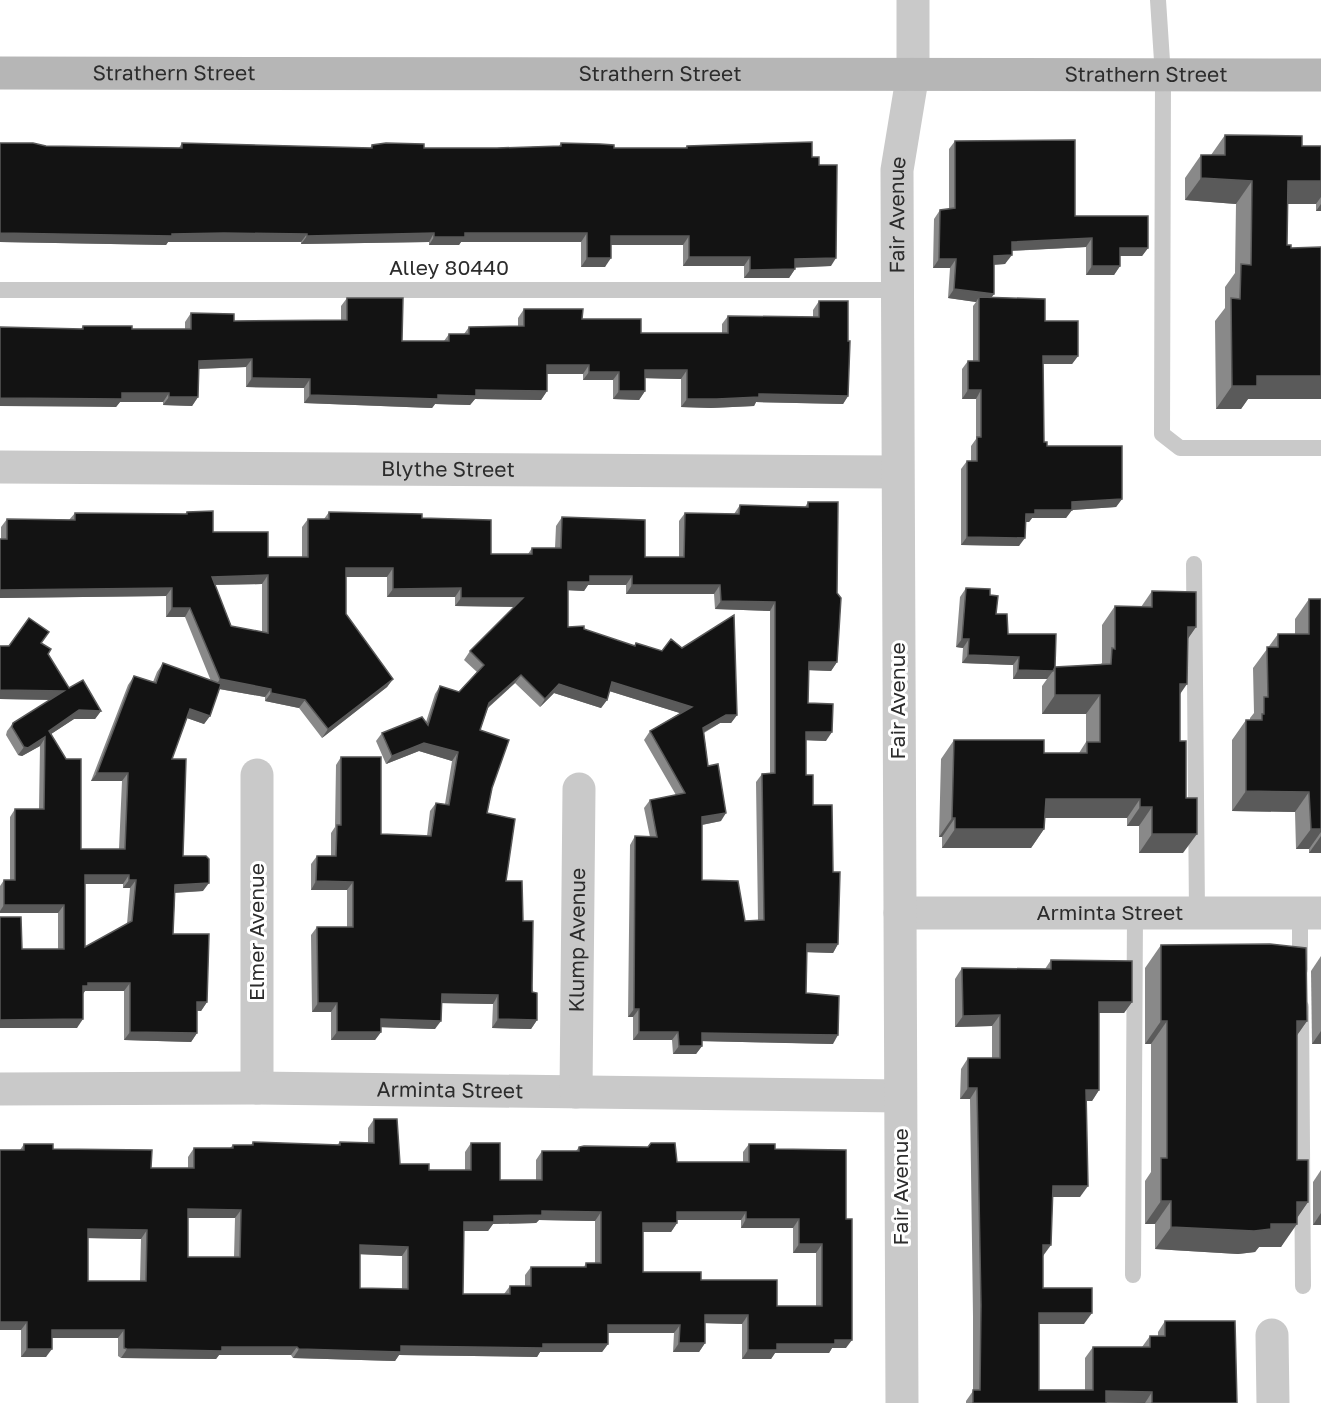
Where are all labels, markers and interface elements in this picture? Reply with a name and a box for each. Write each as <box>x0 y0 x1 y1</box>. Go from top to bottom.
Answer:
street label: Strathern Street <box>92 59 256 85</box>
street label: Strathern Street <box>578 60 742 86</box>
street label: Strathern Street <box>1064 61 1228 87</box>
street label: Fair Avenue <box>883 154 911 274</box>
street label: Alley 80440 <box>389 254 509 280</box>
street label: Blythe Street <box>381 455 515 482</box>
street label: Fair Avenue <box>884 642 910 760</box>
street label: Elmer Avenue <box>243 863 269 1001</box>
street label: Klump Avenue <box>563 868 590 1012</box>
street label: Arminta Street <box>1037 899 1183 925</box>
street label: Arminta Street <box>376 1075 524 1103</box>
street label: Fair Avenue <box>887 1128 913 1246</box>

